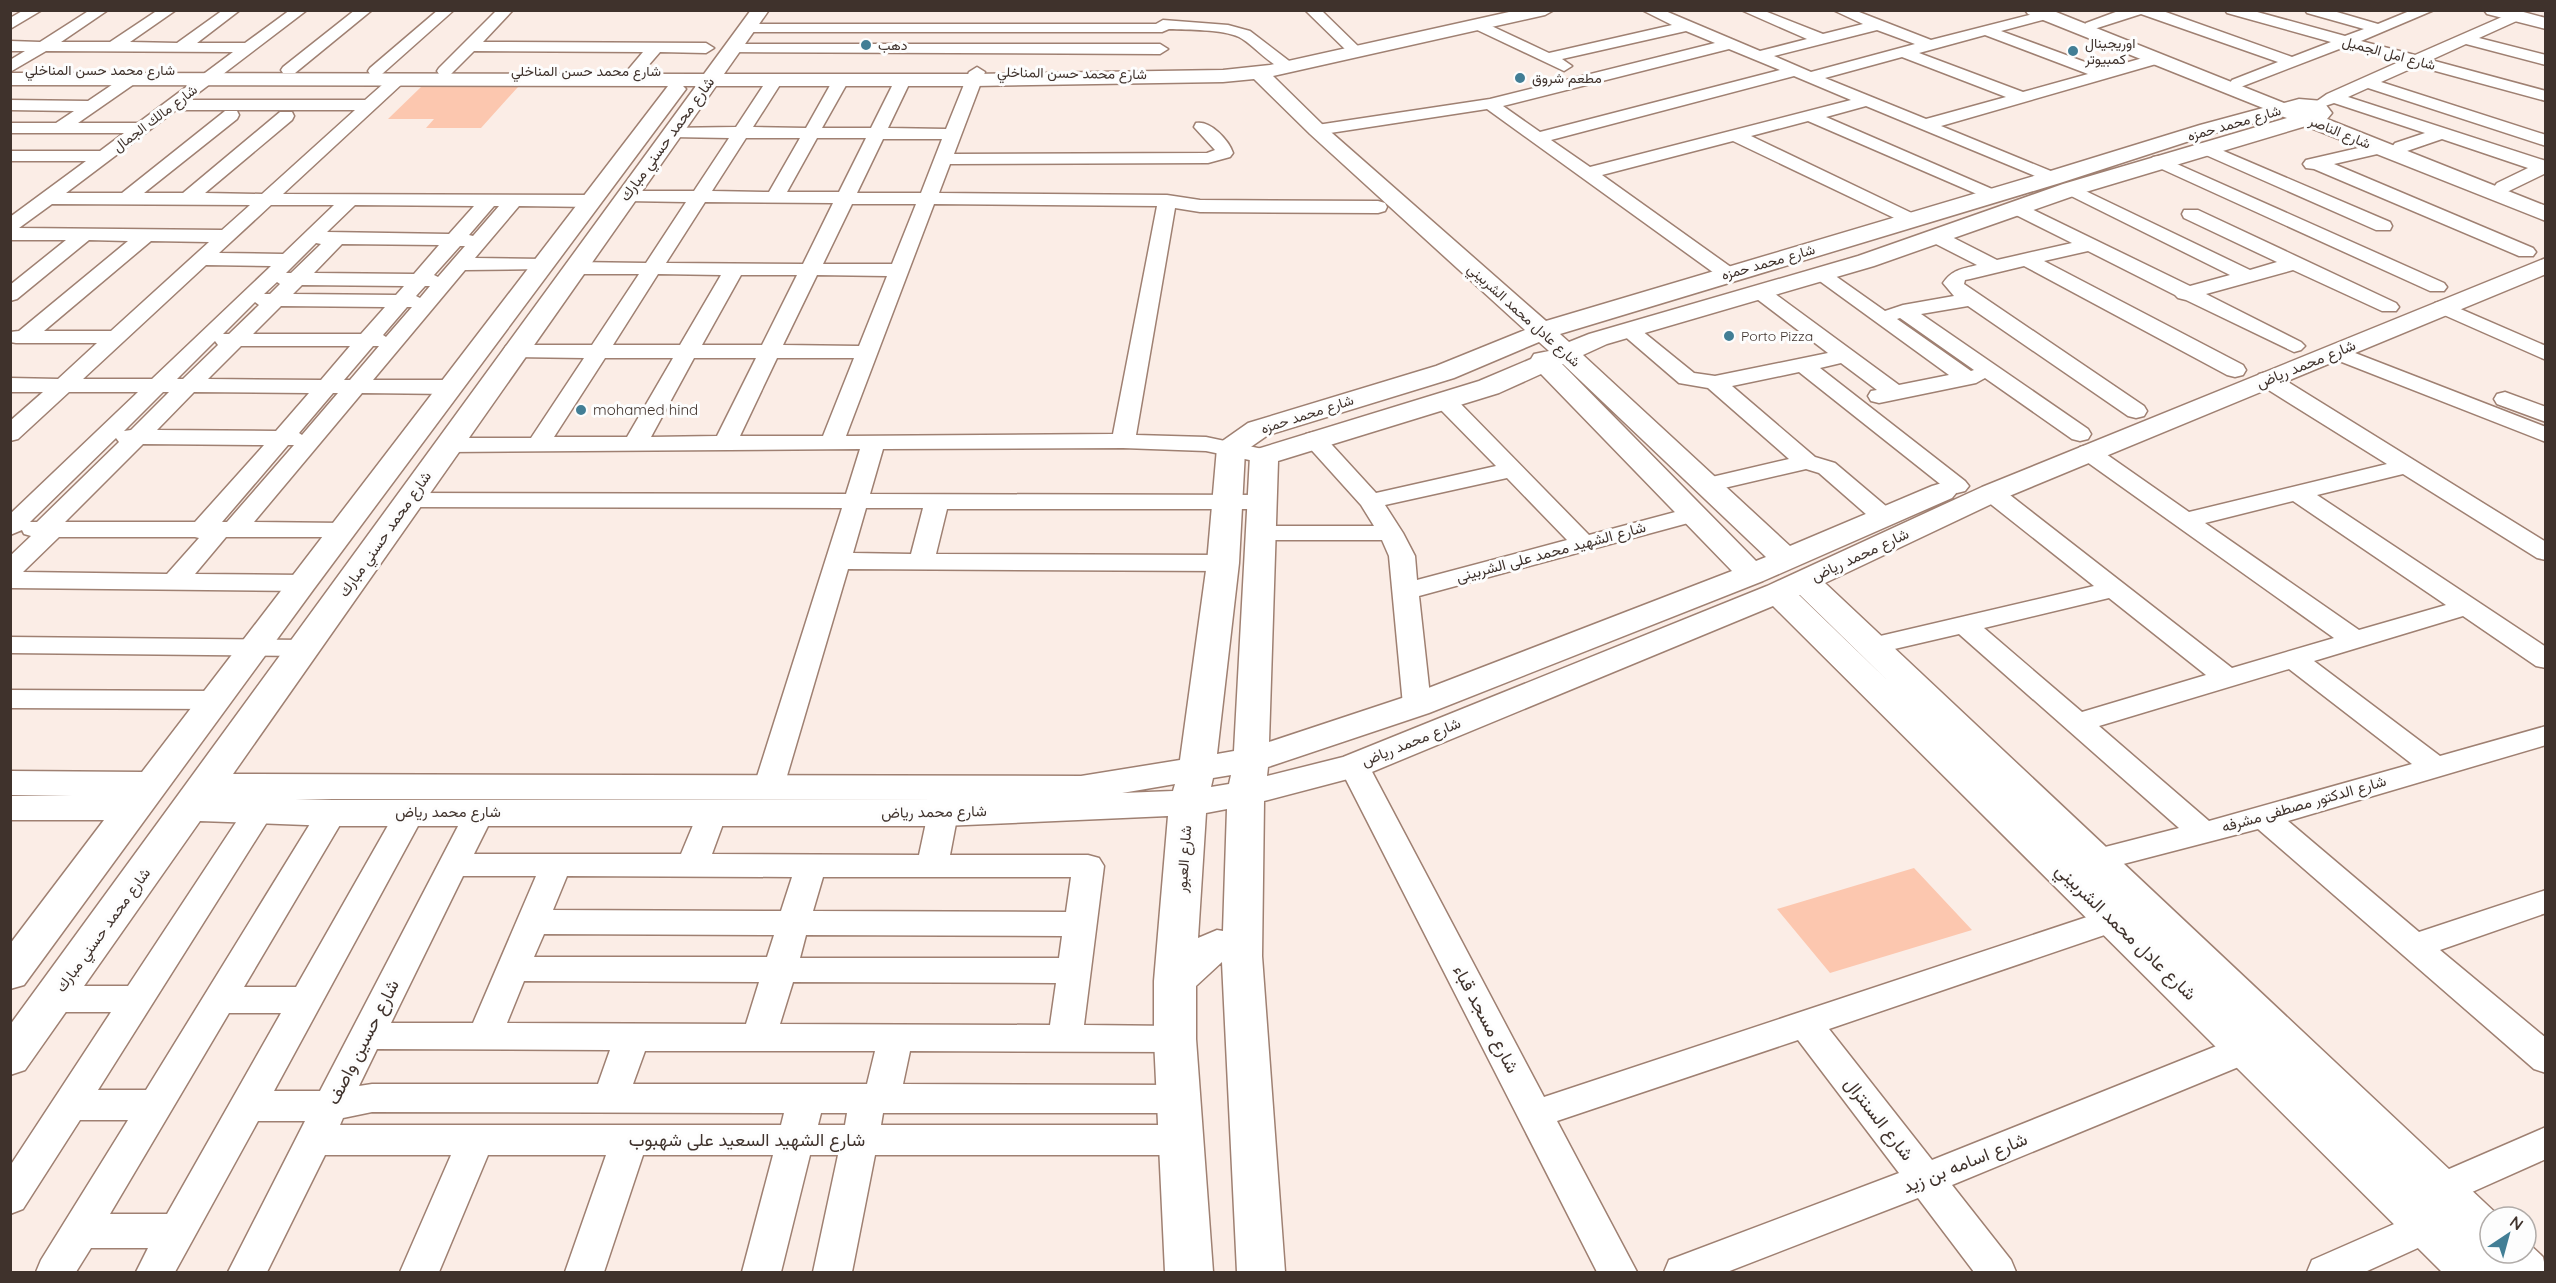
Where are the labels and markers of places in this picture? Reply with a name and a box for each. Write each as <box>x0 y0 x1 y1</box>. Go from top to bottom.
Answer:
place label: اوريجينال كمبيوتر <box>2084 34 2136 68</box>
place label: دهب <box>878 36 908 54</box>
marker: دهب <box>859 38 873 52</box>
marker: اوريجينال كمبيوتر <box>2066 44 2080 58</box>
place label: مطعم شروق <box>1532 69 1602 87</box>
marker: مطعم شروق <box>1513 71 1527 85</box>
place label: Porto Pizza <box>1741 327 1813 345</box>
marker: Porto Pizza <box>1722 329 1736 343</box>
place label: mohamed hind <box>593 400 698 419</box>
marker: mohamed hind <box>574 403 588 417</box>

